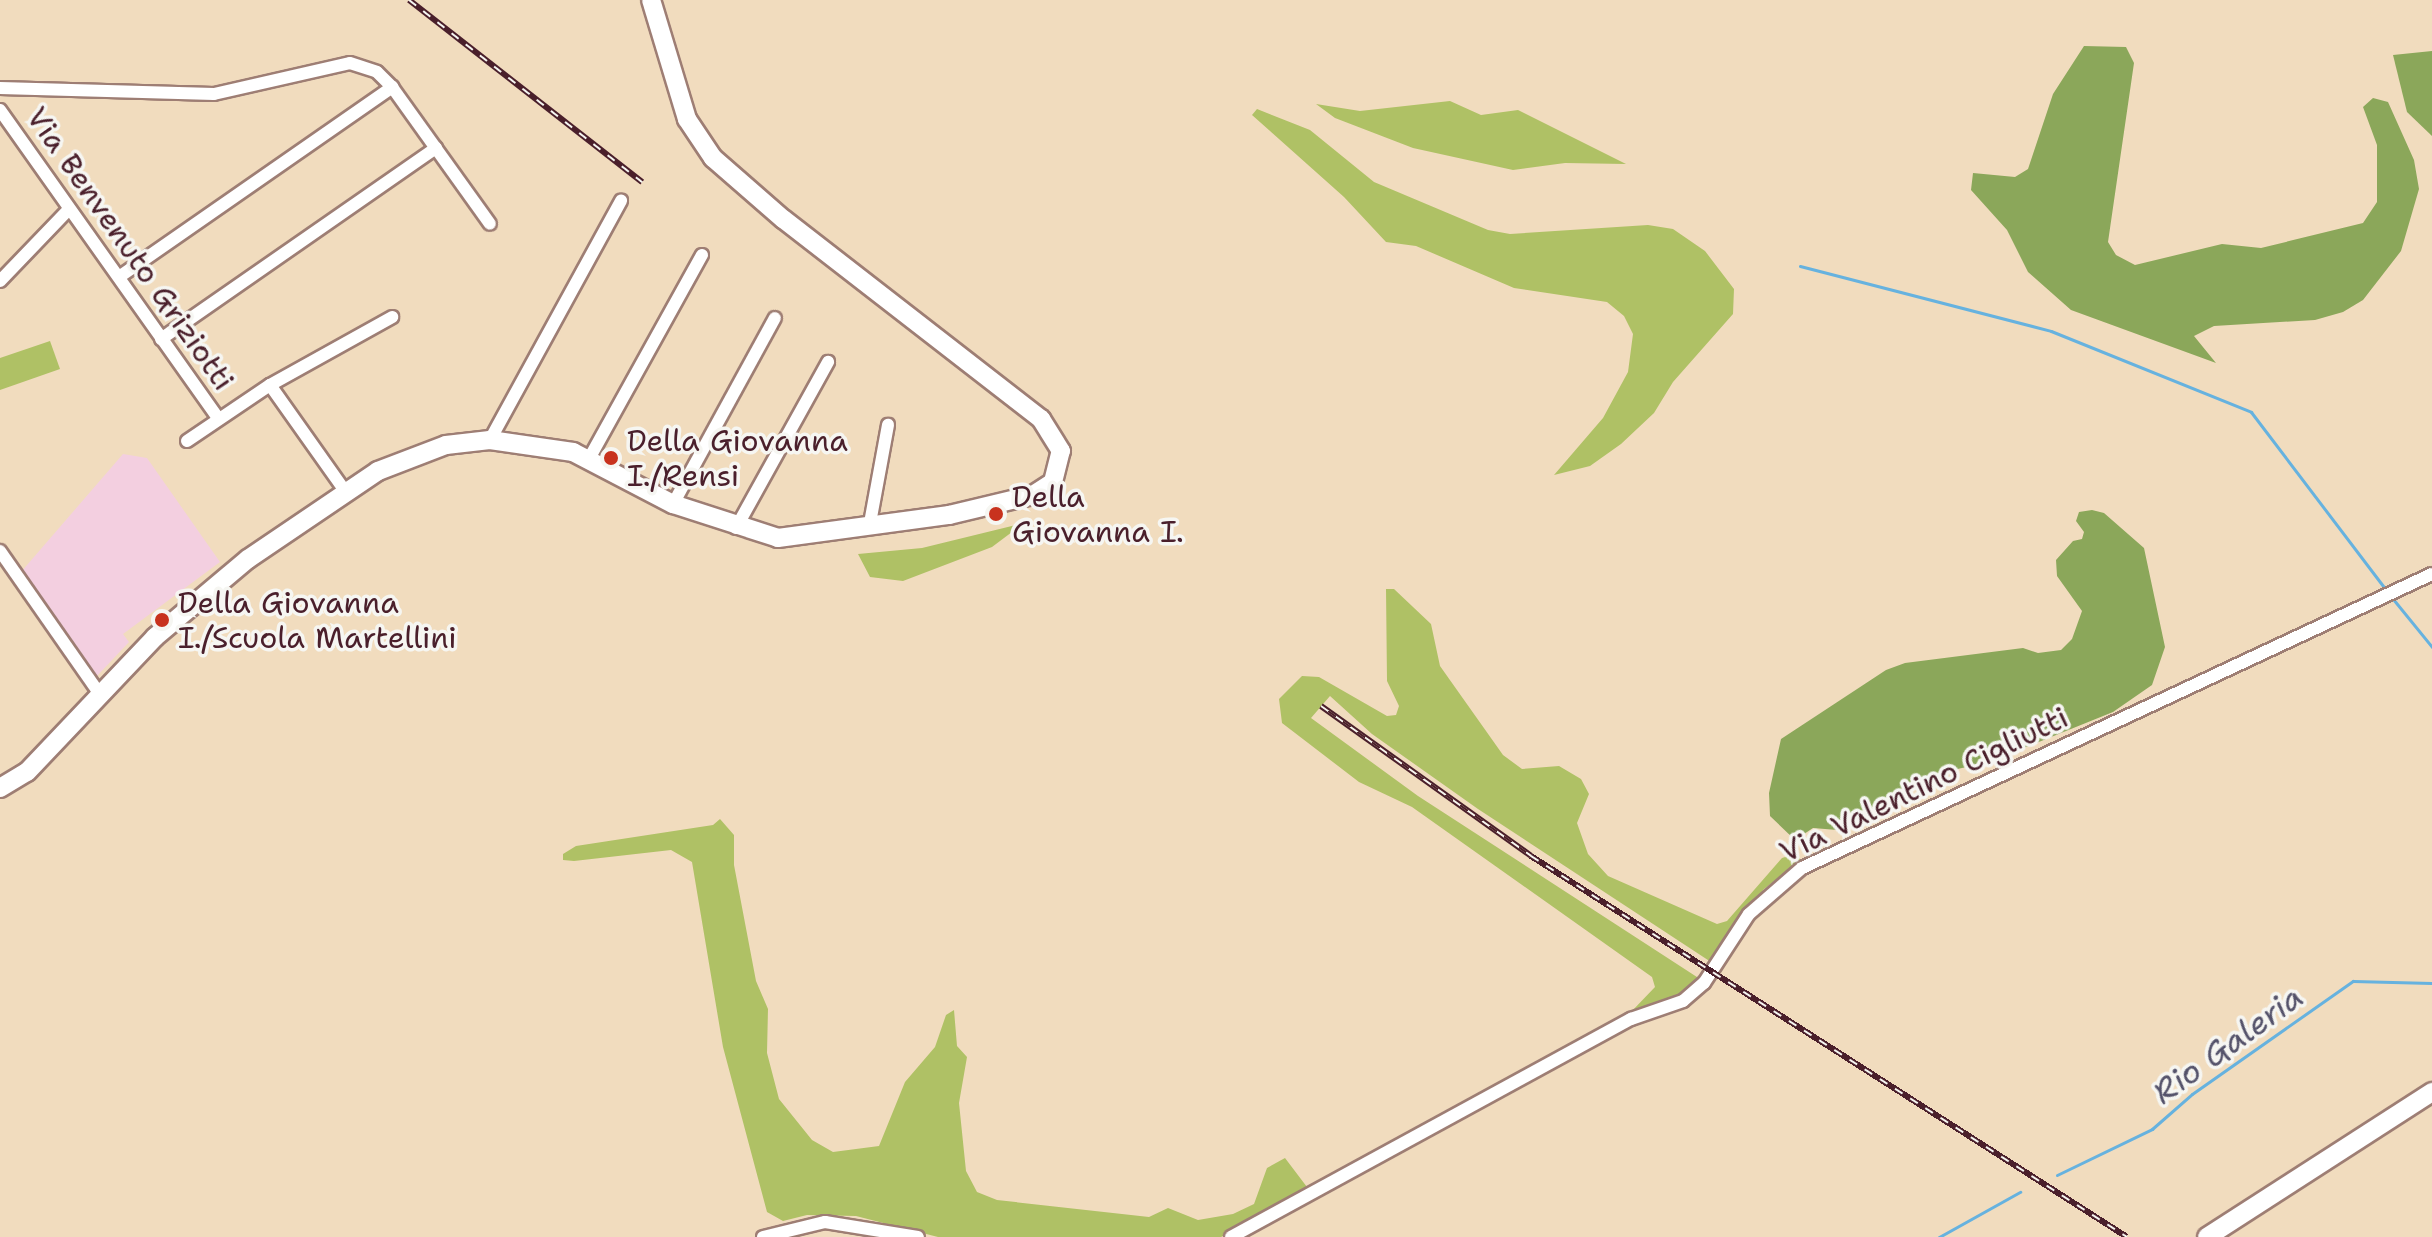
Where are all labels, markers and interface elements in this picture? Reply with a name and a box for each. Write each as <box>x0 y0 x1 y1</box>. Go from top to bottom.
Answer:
street label: Via Benvenuto Griziotti <box>18 100 242 398</box>
place label: Della Giovanna I./Rensi <box>627 423 848 494</box>
marker: Della Giovanna I./Rensi <box>602 449 620 467</box>
place label: Della Giovanna I. <box>1012 479 1184 550</box>
marker: Della Giovanna I. <box>987 505 1005 523</box>
place label: Della Giovanna I./Scuola Martellini <box>178 585 457 656</box>
marker: Della Giovanna I./Scuola Martellini <box>153 611 171 629</box>
street label: Via Valentino Cigliutti <box>1774 699 2074 871</box>
water label: Rio Galeria <box>2145 978 2311 1112</box>

